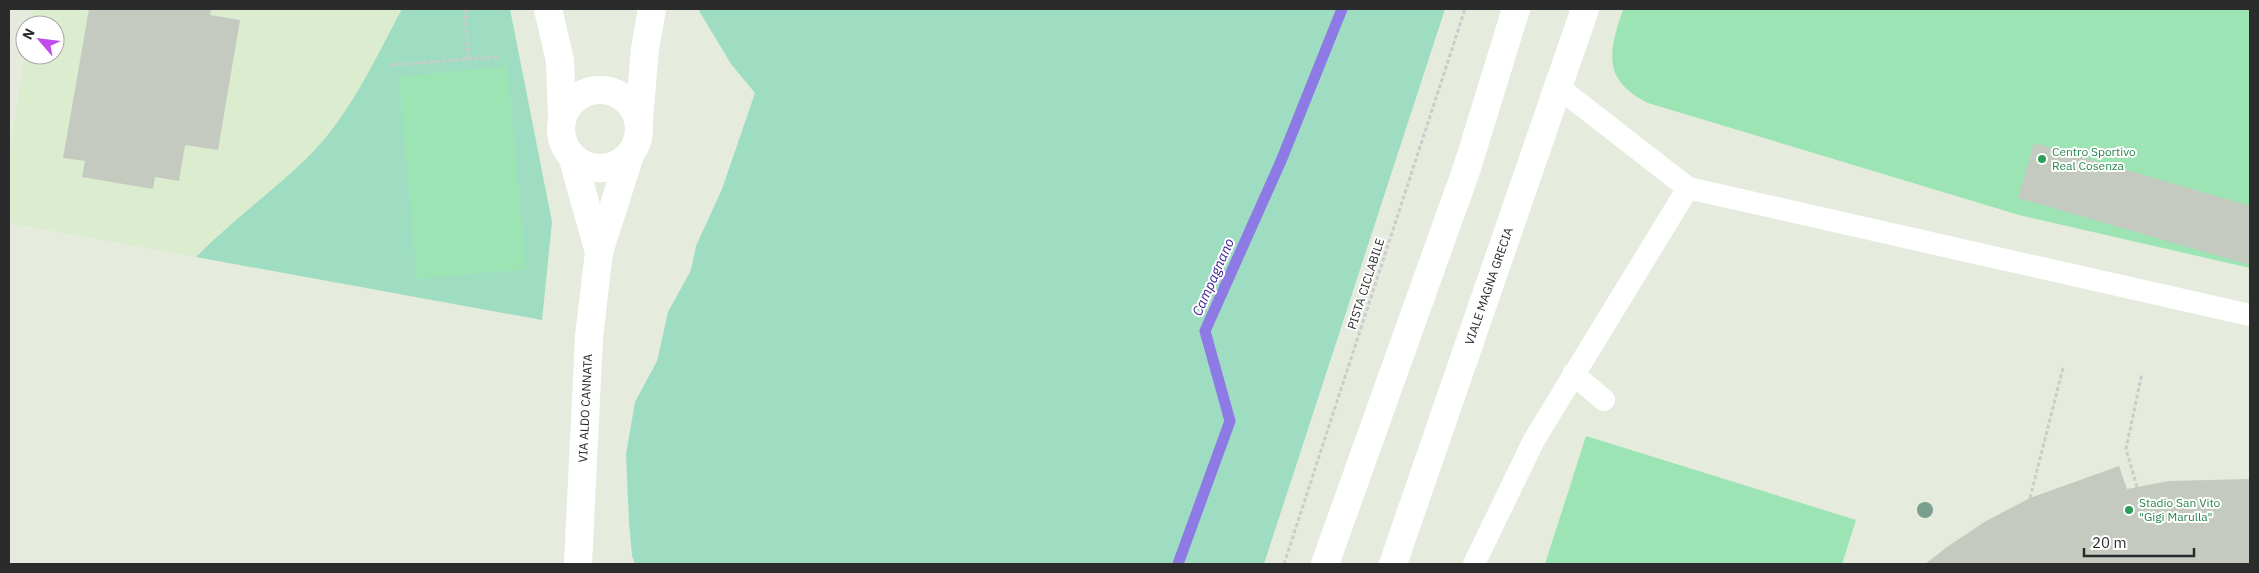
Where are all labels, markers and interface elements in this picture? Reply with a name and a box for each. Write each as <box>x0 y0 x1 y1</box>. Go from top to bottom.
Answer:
north arrow <box>15 15 65 65</box>
text: N <box>18 25 39 43</box>
place label: Centro Sportivo Real Cosenza <box>2052 144 2136 173</box>
marker: Centro Sportivo Real Cosenza <box>2036 153 2048 165</box>
street label: VIALE MAGNA GRECIA <box>1461 225 1516 347</box>
water label: Campagnano <box>1188 235 1238 319</box>
street label: PISTA CICLABILE <box>1344 236 1387 331</box>
street label: VIA ALDO CANNATA <box>575 353 595 463</box>
place label: Stadio San Vito "Gigi Marulla" <box>2139 495 2221 524</box>
marker: Stadio San Vito "Gigi Marulla" <box>2123 504 2135 516</box>
scale bar <box>2084 526 2194 558</box>
text: 20 m <box>2092 533 2127 552</box>

